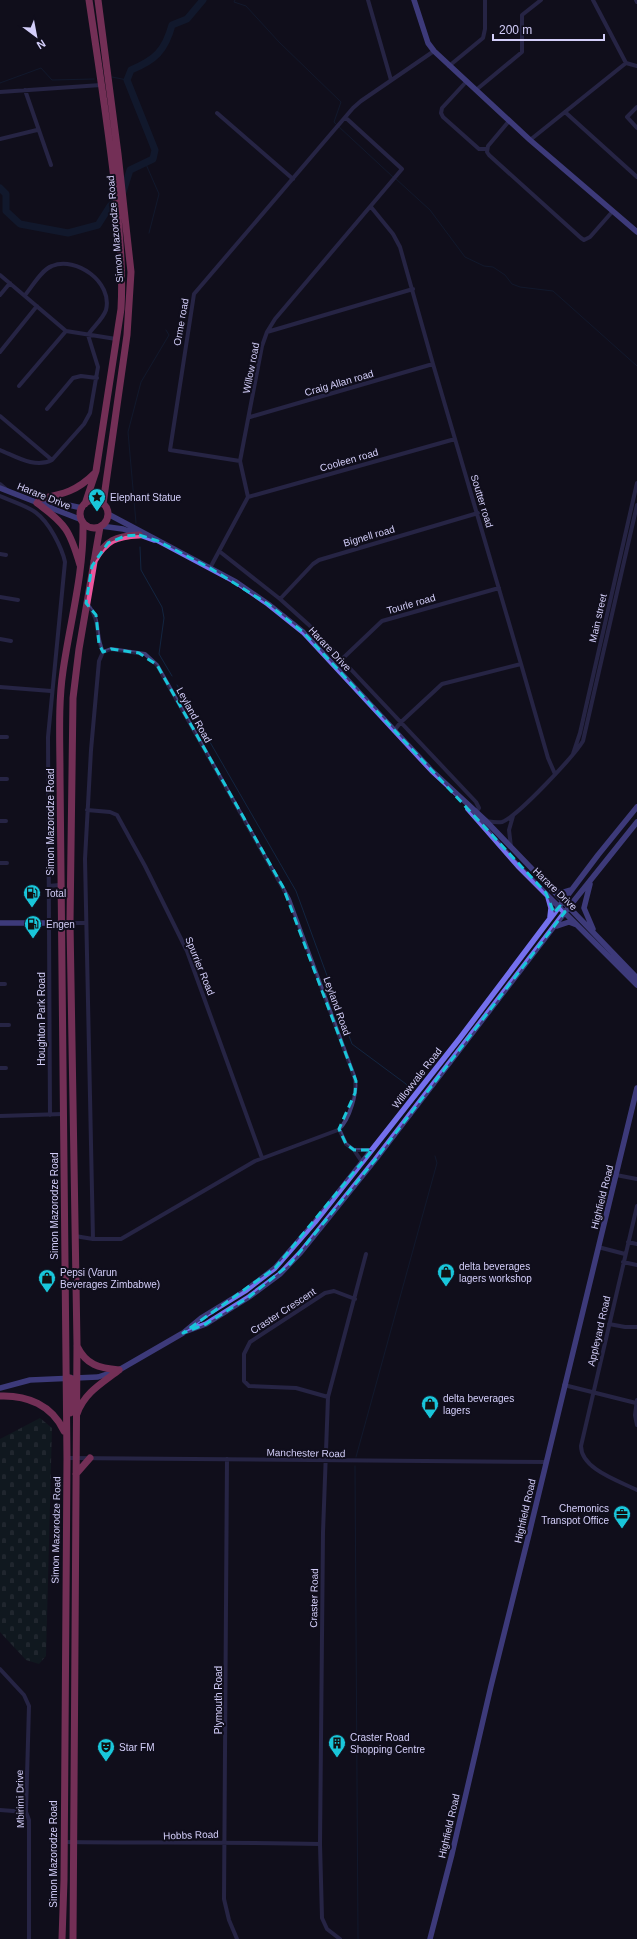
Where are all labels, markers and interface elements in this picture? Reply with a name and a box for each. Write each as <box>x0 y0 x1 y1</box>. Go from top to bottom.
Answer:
north arrow <box>16 16 56 56</box>
scale bar <box>493 16 604 42</box>
text: 200 m <box>499 23 532 37</box>
text: N <box>35 37 48 52</box>
street label: Simon Mazorodze Road <box>105 175 125 283</box>
street label: Orme road <box>171 298 191 346</box>
street label: Willow road <box>241 342 261 394</box>
street label: Craig Allan road <box>303 368 375 398</box>
street label: Cooleen road <box>319 446 379 474</box>
street label: Soutter road <box>469 473 495 529</box>
street label: Harare Drive <box>16 480 73 512</box>
place icon: Elephant Statue <box>87 487 107 512</box>
place label: Elephant Statue <box>110 492 182 503</box>
street label: Bignell road <box>342 523 396 549</box>
street label: Tourle road <box>385 592 437 616</box>
street label: Main street <box>587 592 609 643</box>
street label: Harare Drive <box>307 625 354 674</box>
street label: Leyland Road <box>174 685 214 745</box>
street label: Simon Mazorodze Road <box>45 768 56 876</box>
street label: Harare Drive <box>531 865 580 913</box>
fuel station icon: Total <box>22 883 42 908</box>
place label: Total <box>45 888 66 899</box>
fuel station icon: Engen <box>23 914 43 939</box>
place label: Engen <box>46 919 75 930</box>
street label: Spurrier Road <box>183 935 217 997</box>
street label: Houghton Park Road <box>36 972 47 1066</box>
street label: Leyland Road <box>321 975 353 1037</box>
street label: Willowvale Road <box>390 1045 444 1111</box>
street label: Simon Mazorodze Road <box>49 1152 60 1260</box>
street label: Highfield Road <box>589 1164 615 1230</box>
place label: delta beverages lagers workshop <box>459 1261 532 1284</box>
shop icon: delta beverages lagers workshop <box>436 1262 456 1287</box>
place label: Pepsi (Varun Beverages Zimbabwe) <box>60 1267 160 1290</box>
shop icon: Pepsi (Varun Beverages Zimbabwe) <box>37 1268 57 1293</box>
street label: Craster Crescent <box>248 1286 318 1336</box>
street label: Appleyard Road <box>586 1295 612 1367</box>
place label: delta beverages lagers <box>443 1393 514 1416</box>
shop icon: delta beverages lagers <box>420 1394 440 1419</box>
street label: Manchester Road <box>266 1447 346 1459</box>
street label: Simon Mazorodze Road <box>50 1476 62 1584</box>
street label: Highfield Road <box>512 1478 538 1544</box>
place label: Chemonics Transpot Office <box>541 1503 609 1526</box>
office icon: Chemonics Transpot Office <box>612 1504 632 1529</box>
street label: Craster Road <box>308 1568 320 1628</box>
street label: Plymouth Road <box>213 1666 224 1734</box>
place label: Craster Road Shopping Centre <box>350 1732 425 1755</box>
building icon: Craster Road Shopping Centre <box>327 1733 347 1758</box>
theatre icon: Star FM <box>96 1737 116 1762</box>
place label: Star FM <box>119 1742 155 1753</box>
street label: Mbirimi Drive <box>14 1769 26 1828</box>
street label: Highfield Road <box>436 1793 462 1859</box>
street label: Simon Mazorodze Road <box>48 1800 59 1908</box>
street label: Hobbs Road <box>163 1829 219 1841</box>

